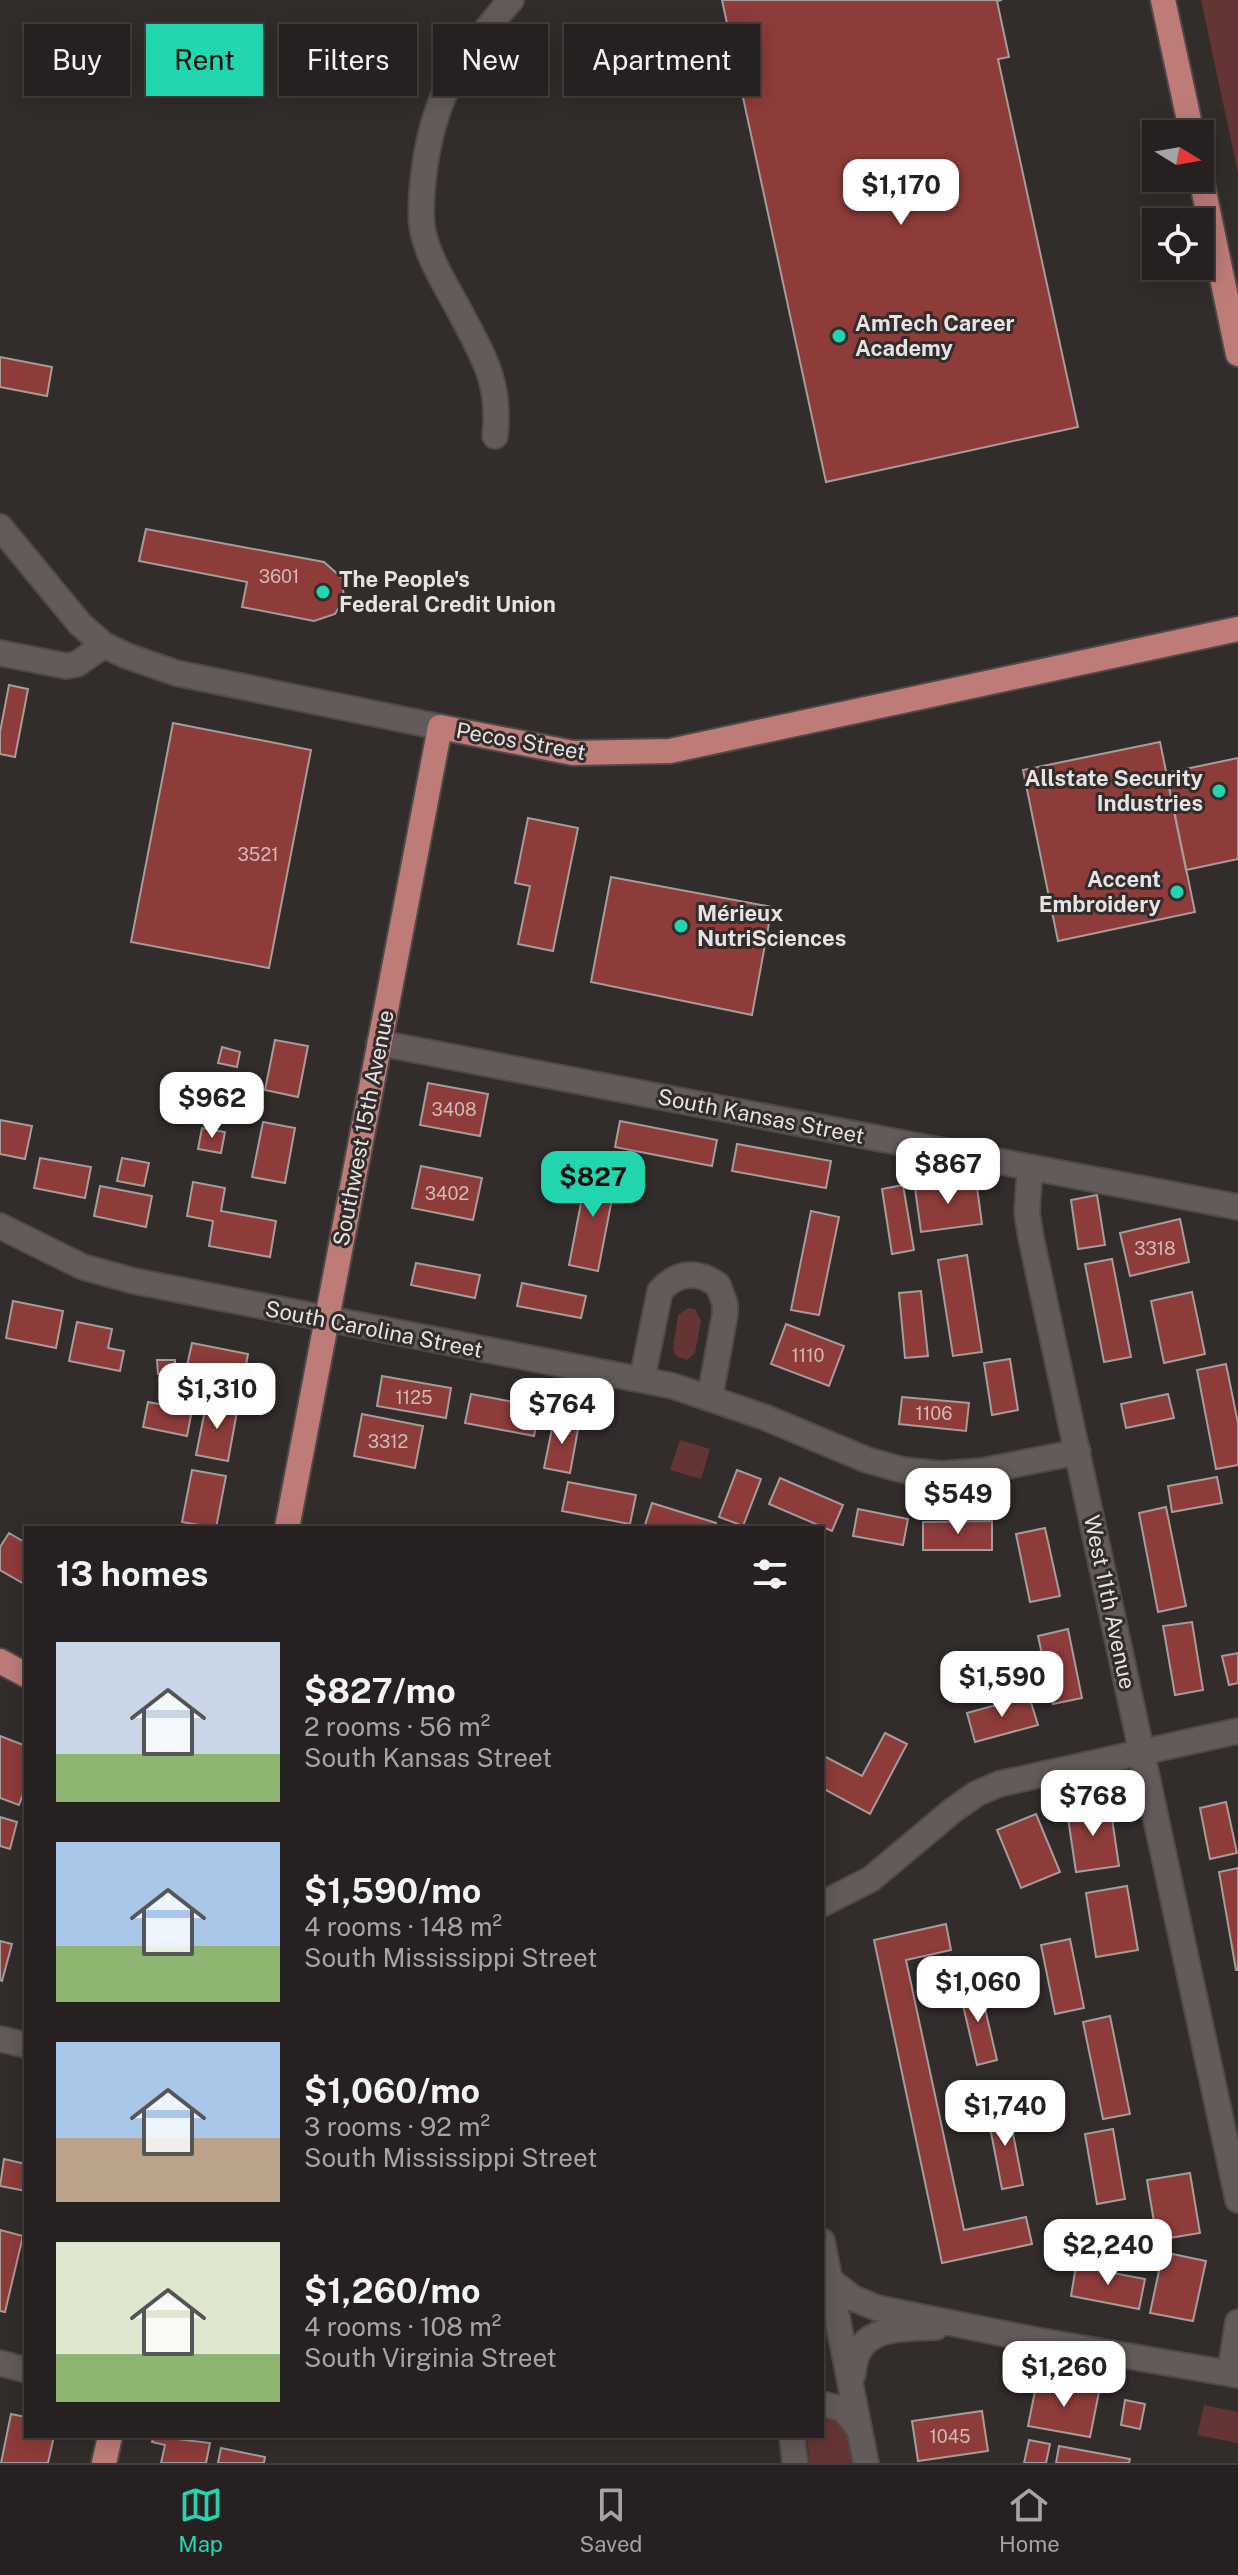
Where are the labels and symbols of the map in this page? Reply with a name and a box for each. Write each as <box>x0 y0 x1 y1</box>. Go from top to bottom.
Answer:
north arrow <box>1142 120 1214 192</box>
pin: $1,170 <box>836 159 966 227</box>
place label: AmTech Career Academy <box>855 310 1015 361</box>
marker: AmTech Career Academy <box>830 327 848 345</box>
house number: 3601 <box>259 566 299 587</box>
place label: The People's Federal Credit Union <box>339 566 556 617</box>
marker: The People's Federal Credit Union <box>314 583 332 601</box>
street label: Pecos Street <box>454 717 588 765</box>
place label: Allstate Security Industries <box>1025 765 1204 816</box>
marker: Allstate Security Industries <box>1210 782 1228 800</box>
house number: 3521 <box>238 844 278 865</box>
place label: Accent Embroidery <box>1039 866 1162 917</box>
marker: Accent Embroidery <box>1168 883 1186 901</box>
place label: Mérieux NutriSciences <box>697 900 846 951</box>
marker: Mérieux NutriSciences <box>672 917 690 935</box>
street label: Southwest 15th Avenue <box>327 1008 399 1248</box>
pin: $962 <box>165 1072 259 1140</box>
street label: South Kansas Street <box>655 1083 867 1149</box>
house number: 3408 <box>431 1099 477 1120</box>
pin: $867 <box>901 1138 995 1206</box>
pin: $827 <box>546 1151 640 1219</box>
house number: 3402 <box>425 1183 469 1204</box>
house number: 3318 <box>1134 1238 1176 1259</box>
street label: South Carolina Street <box>263 1295 485 1363</box>
house number: 1110 <box>792 1345 825 1366</box>
pin: $1,310 <box>152 1363 282 1431</box>
pin: $764 <box>515 1378 609 1446</box>
house number: 1125 <box>396 1387 432 1408</box>
house number: 1106 <box>916 1403 952 1424</box>
house number: 3312 <box>368 1431 408 1452</box>
pin: $549 <box>911 1468 1005 1536</box>
street label: West 11th Avenue <box>1079 1513 1141 1691</box>
pin: $1,590 <box>937 1651 1067 1719</box>
pin: $768 <box>1046 1770 1140 1838</box>
pin: $1,060 <box>913 1956 1043 2024</box>
pin: $1,740 <box>940 2080 1070 2148</box>
pin: $2,240 <box>1043 2219 1173 2287</box>
pin: $1,260 <box>999 2341 1129 2409</box>
house number: 1045 <box>929 2426 971 2447</box>

